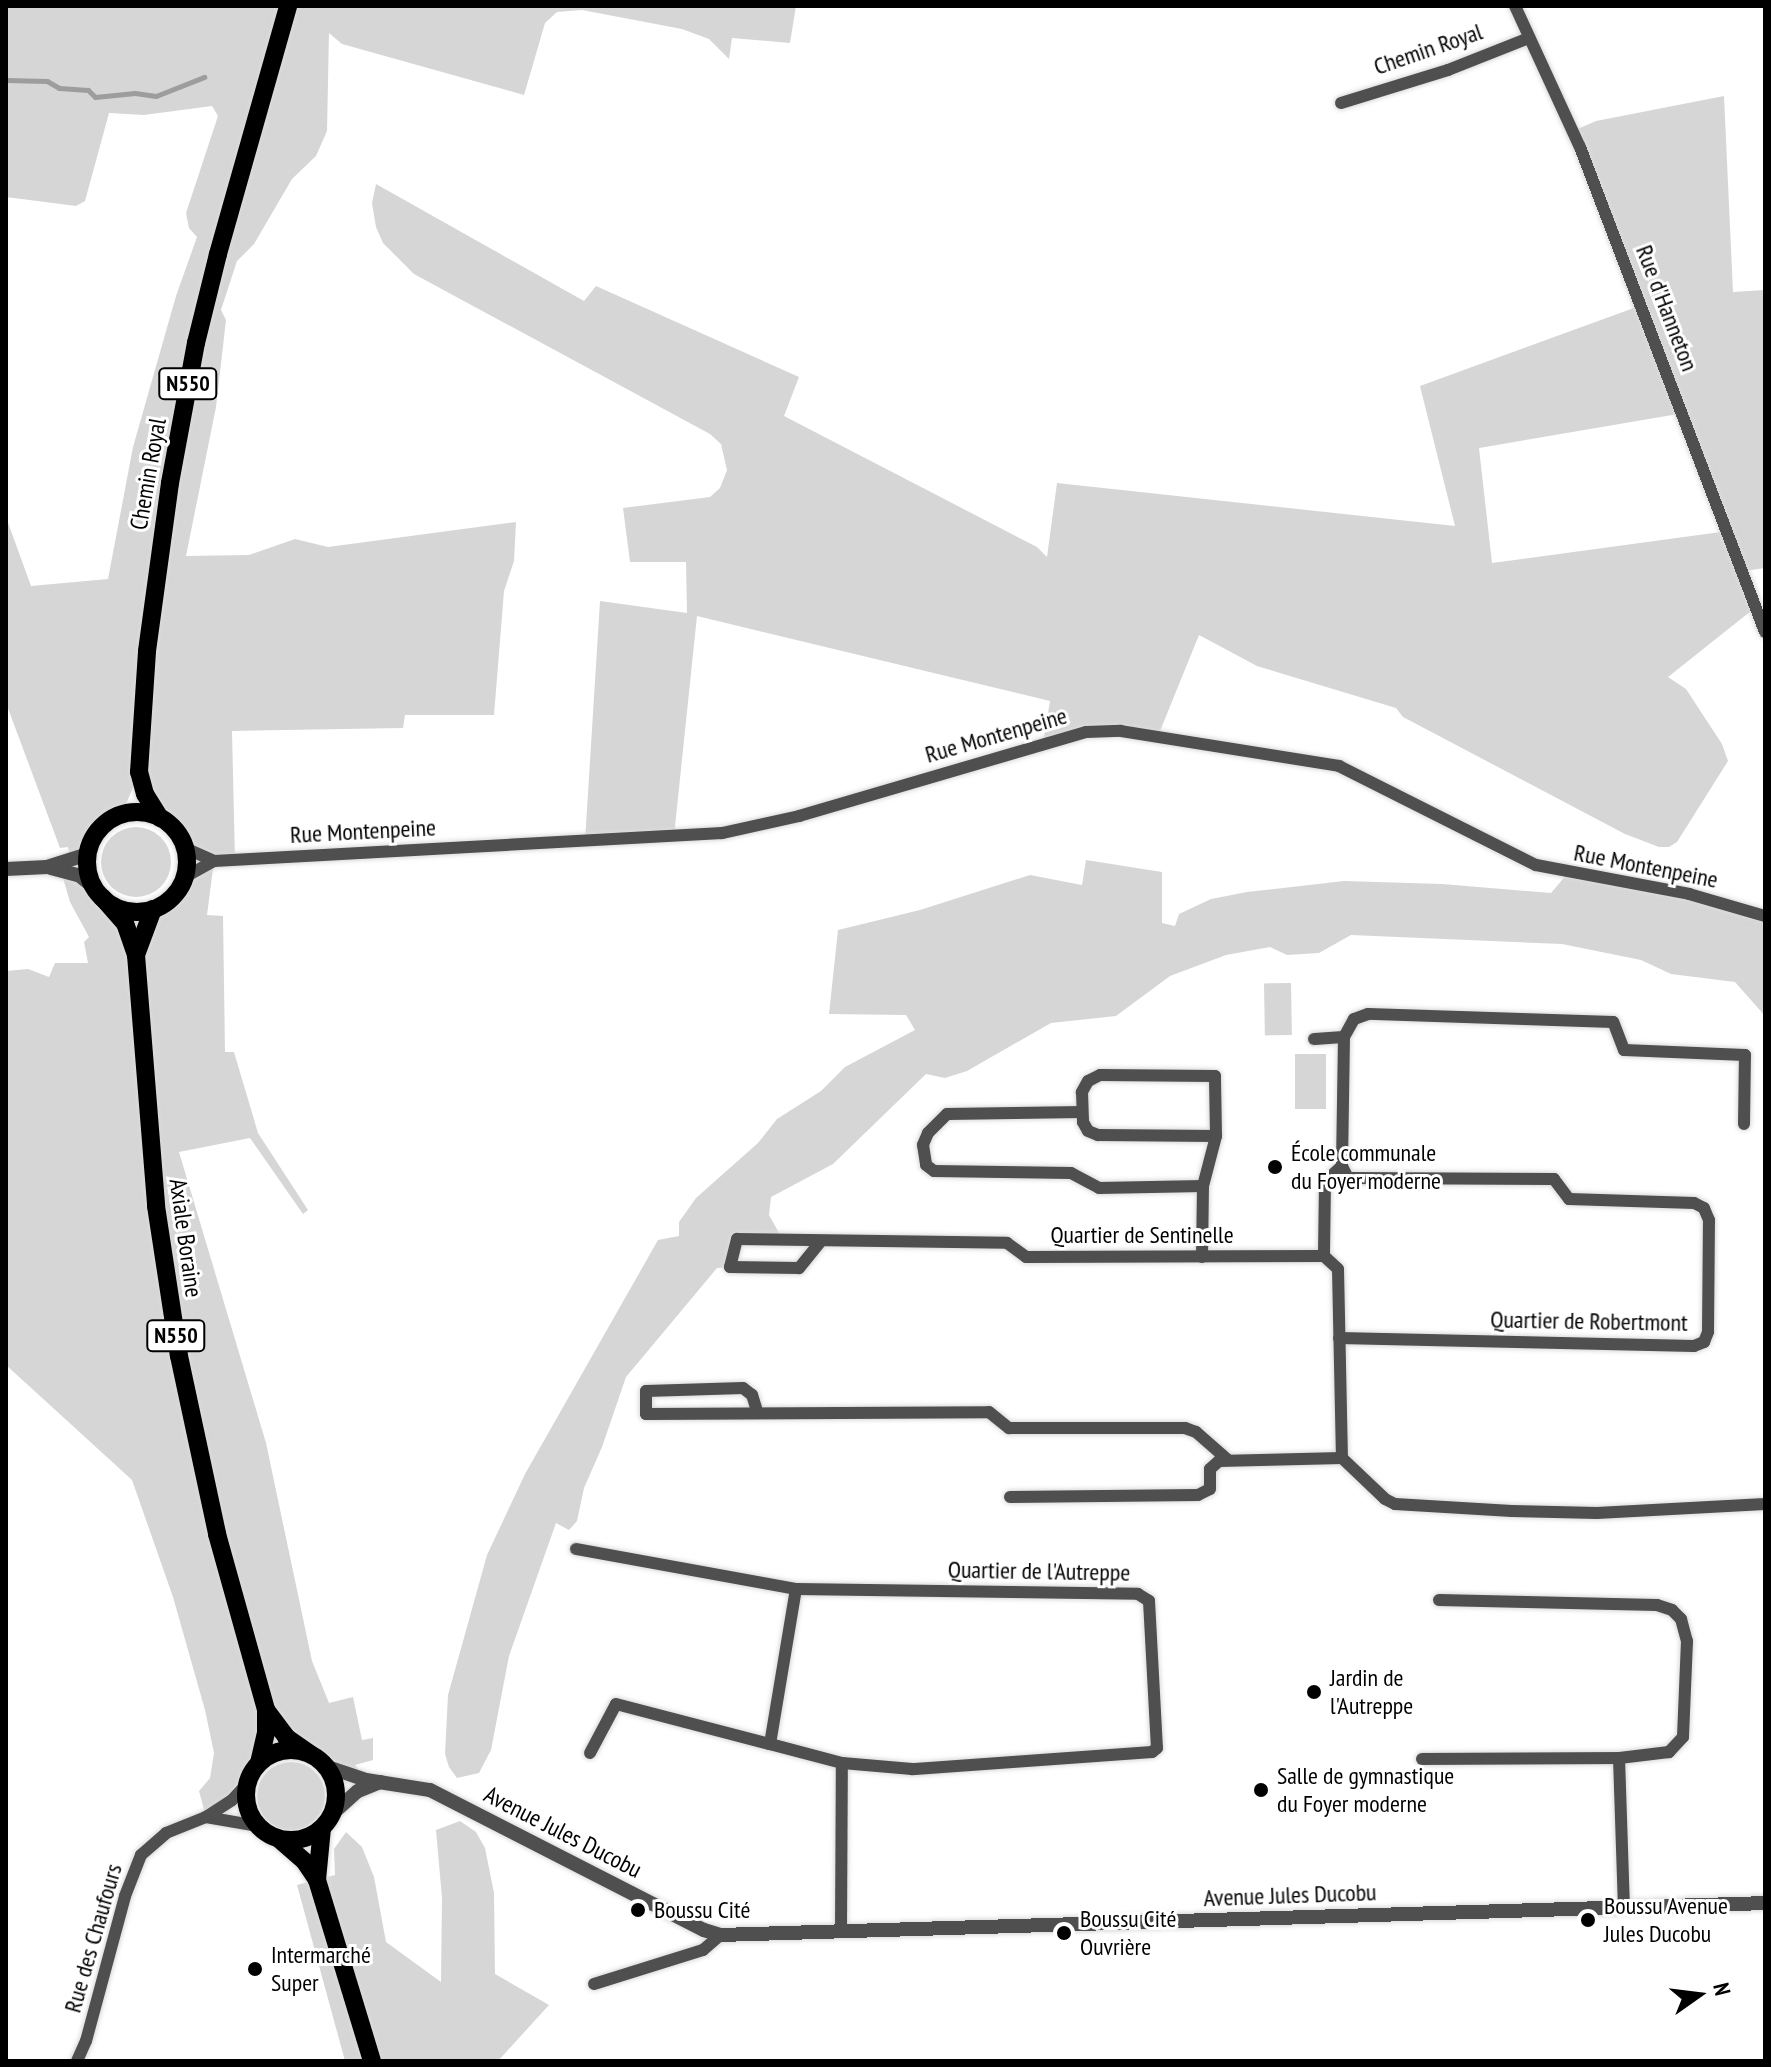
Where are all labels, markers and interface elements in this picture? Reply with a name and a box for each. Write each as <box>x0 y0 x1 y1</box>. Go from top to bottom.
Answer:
street label: Chemin Royal <box>1370 17 1486 81</box>
street label: Rue d'Hanneton <box>1630 241 1704 375</box>
road number: N550 <box>158 366 218 402</box>
street label: Chemin Royal <box>124 416 172 532</box>
street label: Rue Montenpeine <box>922 701 1070 769</box>
street label: Rue Montenpeine <box>289 813 437 849</box>
street label: Rue Montenpeine <box>1572 838 1720 894</box>
place label: École communale du Foyer moderne <box>1291 1139 1441 1195</box>
marker: École communale du Foyer moderne <box>1266 1158 1284 1176</box>
street label: Axiale Boraine <box>163 1177 209 1299</box>
street label: Quartier de Sentinelle <box>1050 1221 1234 1249</box>
street label: Quartier de Robertmont <box>1490 1305 1688 1337</box>
road number: N550 <box>146 1318 206 1354</box>
street label: Quartier de l'Autreppe <box>948 1555 1130 1587</box>
place label: Jardin de l'Autreppe <box>1330 1664 1413 1720</box>
marker: Jardin de l'Autreppe <box>1305 1683 1323 1701</box>
place label: Salle de gymnastique du Foyer moderne <box>1277 1762 1454 1818</box>
street label: Avenue Jules Ducobu <box>479 1780 647 1884</box>
marker: Salle de gymnastique du Foyer moderne <box>1252 1781 1270 1799</box>
street label: Rue des Chaufours <box>58 1860 128 2016</box>
street label: Avenue Jules Ducobu <box>1203 1878 1377 1912</box>
place label: Boussu Avenue Jules Ducobu <box>1604 1892 1729 1948</box>
place label: Boussu Cité <box>654 1896 750 1924</box>
marker: Boussu Cité <box>629 1901 647 1919</box>
place label: Boussu Cité Ouvrière <box>1080 1905 1176 1961</box>
marker: Boussu Avenue Jules Ducobu <box>1579 1911 1597 1929</box>
marker: Boussu Cité Ouvrière <box>1055 1924 1073 1942</box>
place label: Intermarché Super <box>271 1941 371 1997</box>
north arrow <box>1659 1955 1739 2035</box>
marker: Intermarché Super <box>246 1960 264 1978</box>
text: N <box>1707 1980 1737 1998</box>

